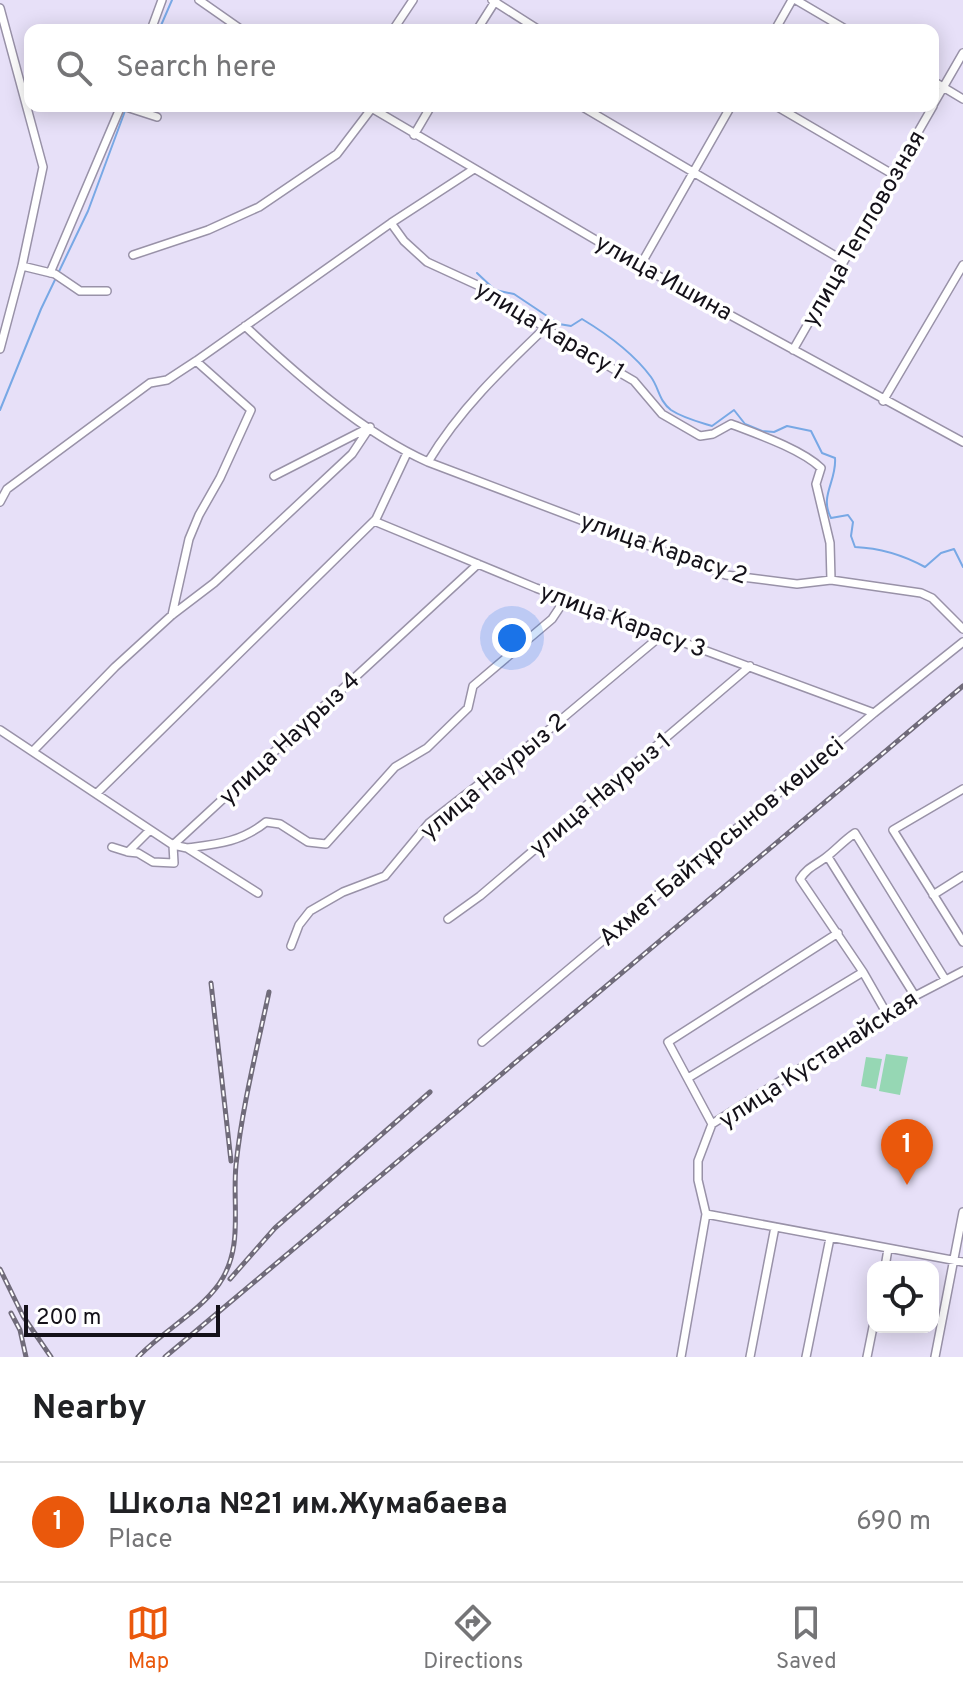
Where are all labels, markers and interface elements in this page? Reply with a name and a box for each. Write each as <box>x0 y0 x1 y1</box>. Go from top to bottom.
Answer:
search box <box>24 24 939 112</box>
icon: search <box>52 46 96 90</box>
text: Search here <box>116 50 276 87</box>
street label: улица Тепловозная <box>796 126 933 332</box>
street label: улица Ишина <box>589 229 737 329</box>
street label: улица Карасу 1 <box>469 275 629 388</box>
street label: улица Карасу 2 <box>576 507 751 593</box>
street label: улица Карасу 3 <box>535 578 710 666</box>
your location <box>492 618 532 658</box>
street label: улица Наурыз 4 <box>214 666 367 812</box>
street label: улица Наурыз 2 <box>415 708 574 847</box>
street label: улица Наурыз 1 <box>524 727 678 864</box>
street label: Ахмет Байтұрсынов көшесі <box>594 731 851 954</box>
street label: улица Кустанайская <box>714 985 924 1136</box>
pin: 1 <box>881 1119 933 1185</box>
map controls <box>867 1261 939 1333</box>
button: locate <box>867 1261 939 1333</box>
scale bar <box>24 1301 220 1337</box>
text: 200 m <box>36 1305 101 1332</box>
text: Nearby <box>32 1388 147 1431</box>
text: Школа №21 им.Жумабаева <box>108 1487 508 1524</box>
text: 1 <box>53 1506 63 1539</box>
text: 690 m <box>856 1506 931 1539</box>
text: Place <box>108 1524 172 1557</box>
tab: Map <box>126 1601 170 1676</box>
tab: Directions <box>423 1601 523 1676</box>
tab: Saved <box>776 1601 837 1676</box>

